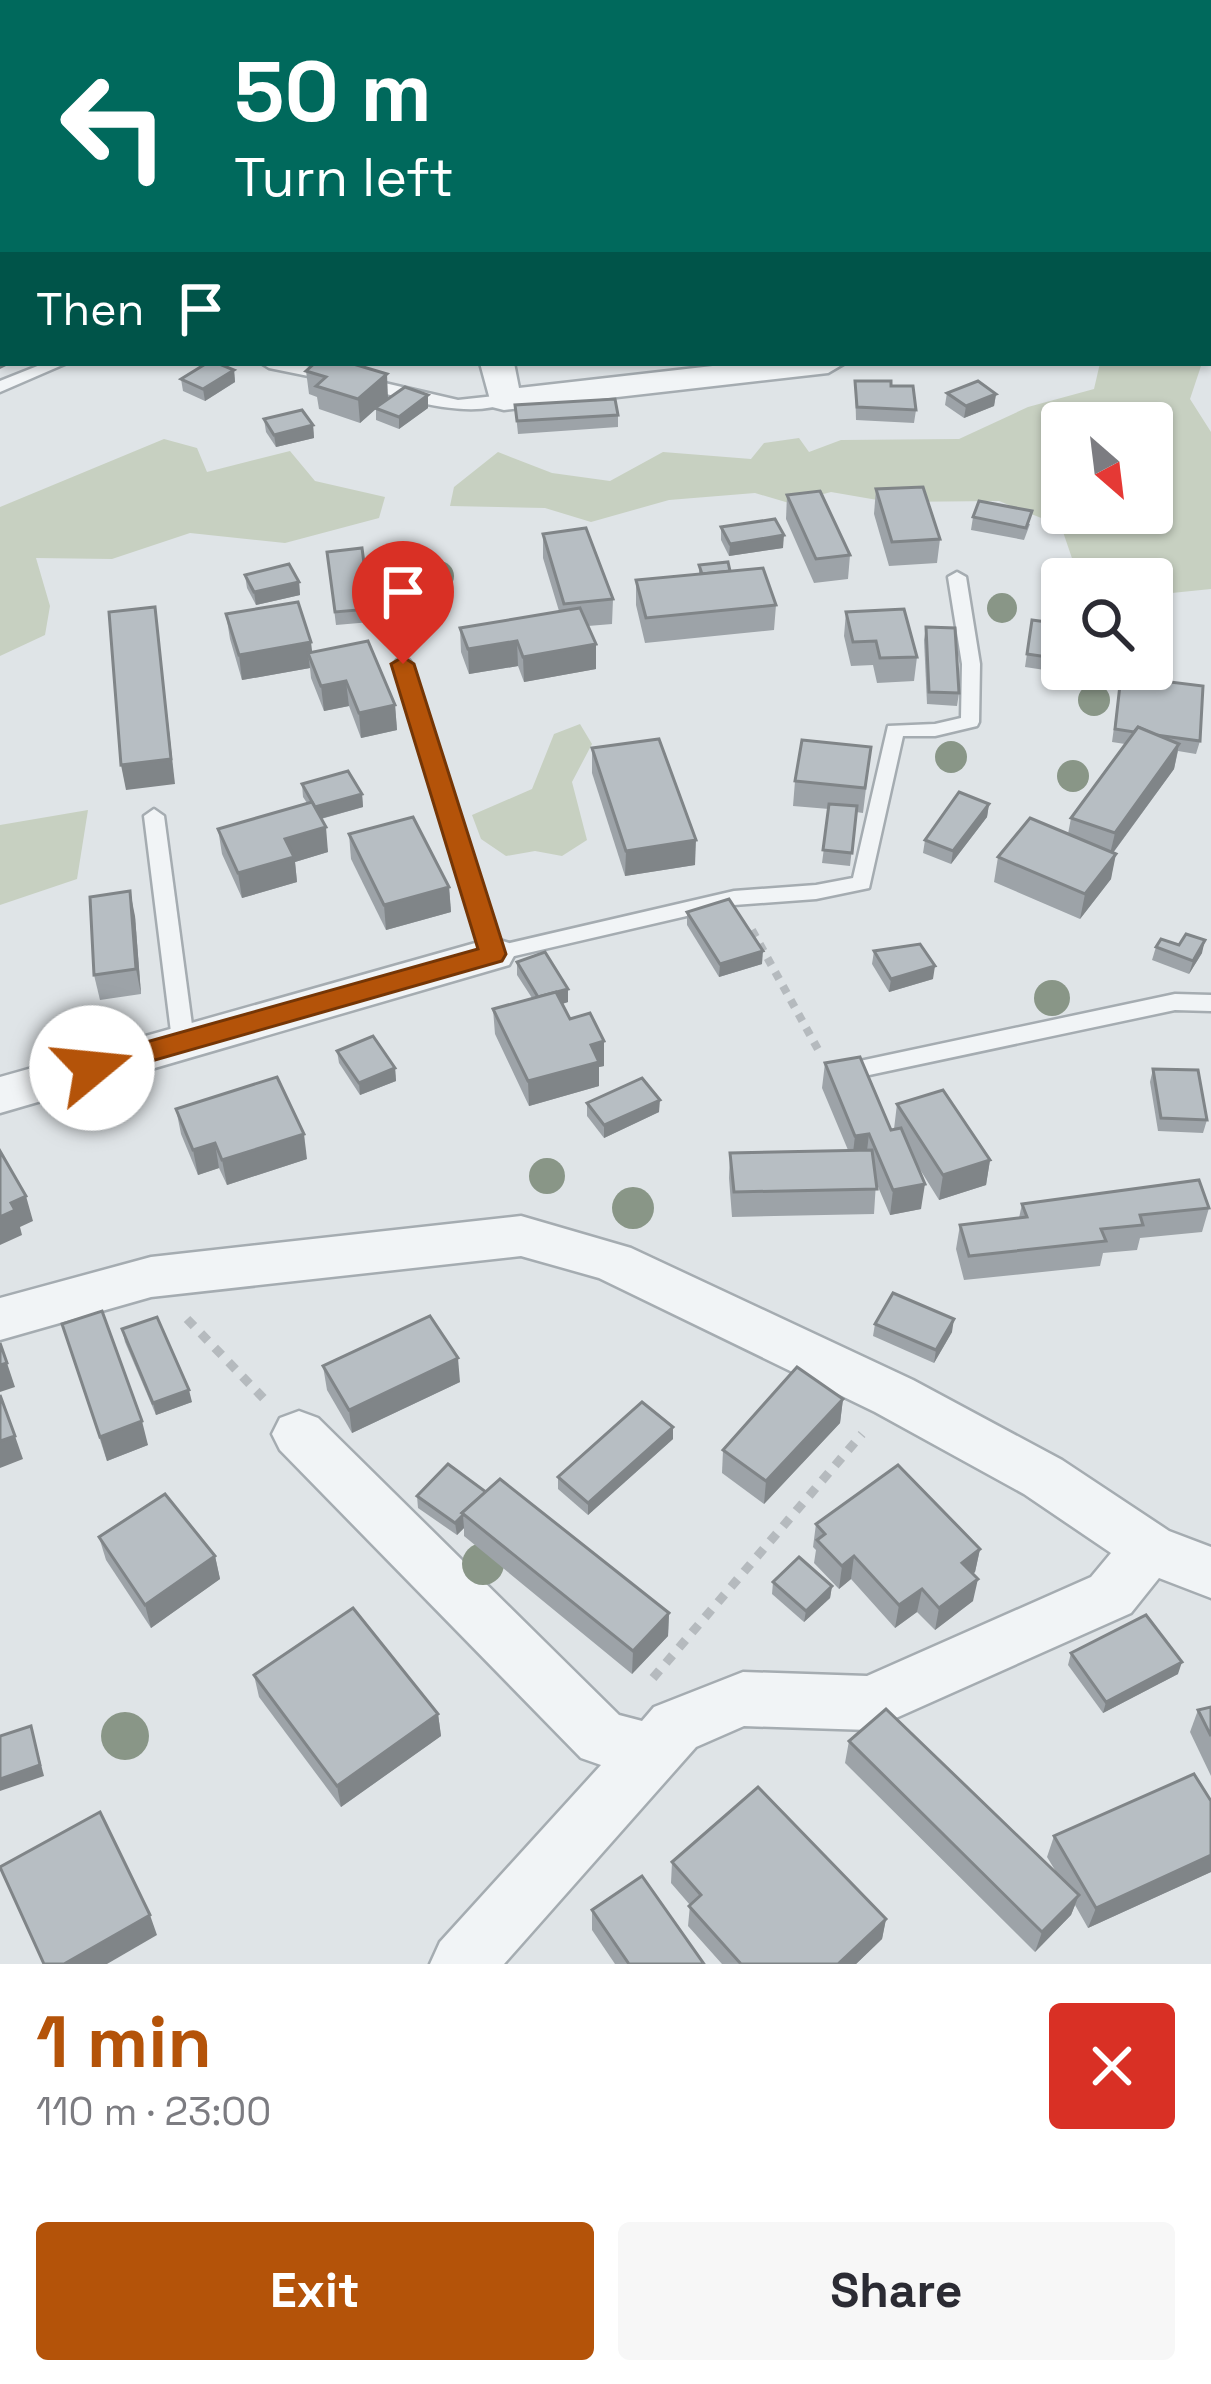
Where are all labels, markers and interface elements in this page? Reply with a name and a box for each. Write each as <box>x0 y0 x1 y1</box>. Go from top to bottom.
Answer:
text: 50 m <box>234 38 432 146</box>
icon: left <box>36 48 192 204</box>
text: Turn left <box>234 143 454 212</box>
icon: arrive <box>168 276 234 342</box>
text: Then <box>36 281 144 338</box>
north arrow <box>1041 402 1173 534</box>
map controls <box>1041 402 1173 690</box>
pin <box>352 541 454 664</box>
button: search <box>1041 558 1173 690</box>
icon: arrive <box>370 559 436 625</box>
position arrow <box>29 1005 155 1131</box>
text: 1 min <box>36 1996 212 2088</box>
button: close <box>1049 2003 1175 2129</box>
text: 110 m · 23:00 <box>36 2087 271 2136</box>
button: Exit <box>36 2222 594 2360</box>
button: Share <box>618 2222 1175 2360</box>

